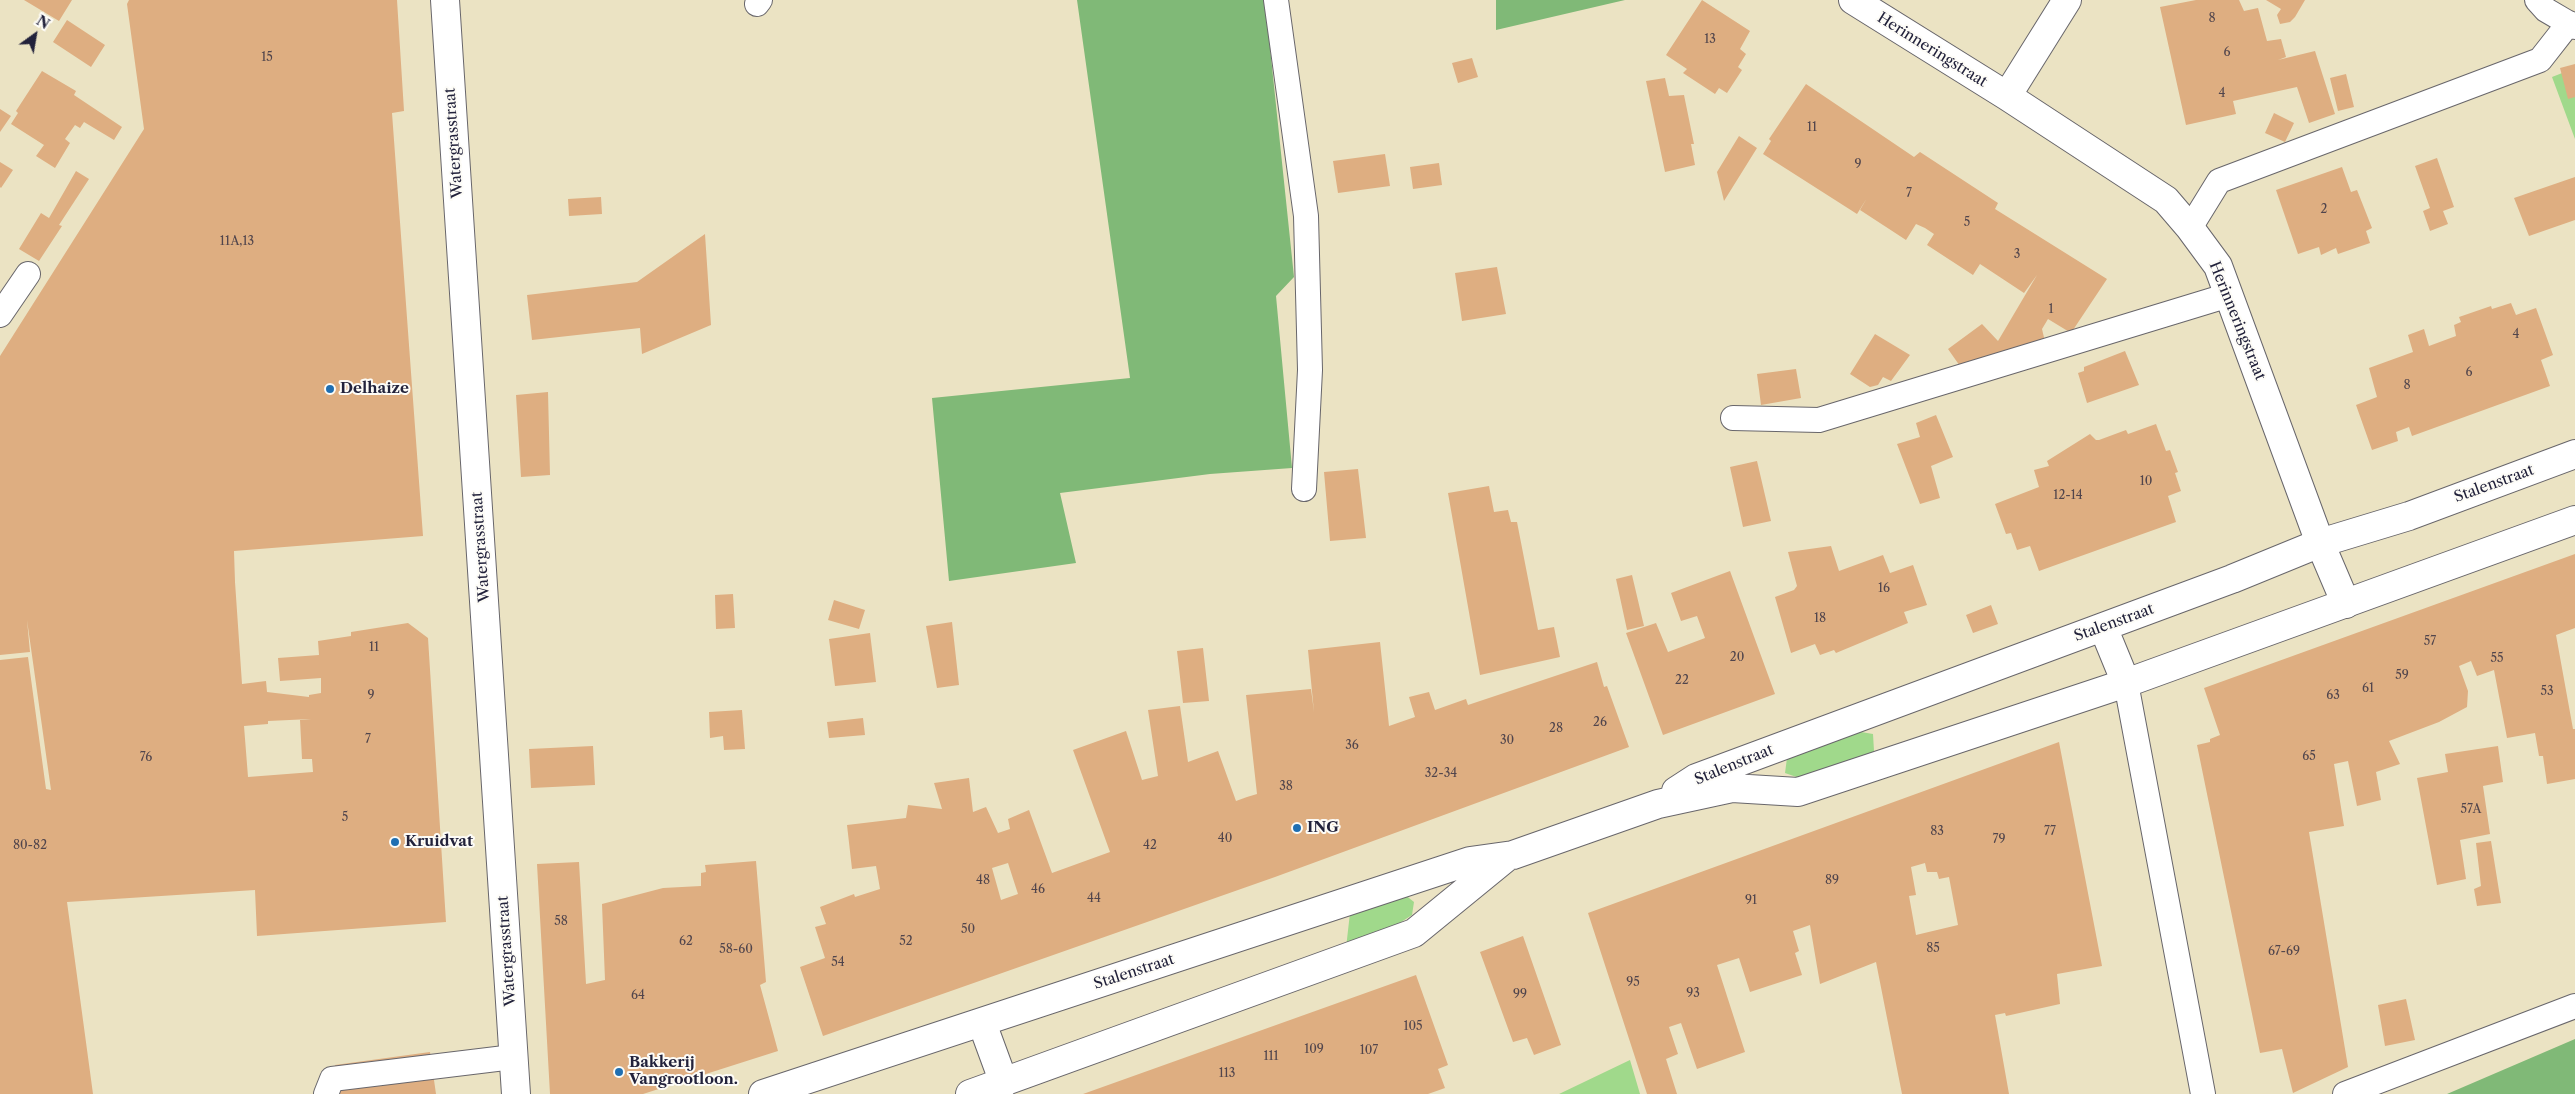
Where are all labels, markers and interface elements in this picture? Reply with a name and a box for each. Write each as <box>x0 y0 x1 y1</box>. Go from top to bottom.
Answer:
street label: Herinneringstraat <box>1874 9 1990 91</box>
north arrow <box>10 10 60 60</box>
text: N <box>33 11 53 33</box>
house number: 8 <box>2208 12 2216 26</box>
house number: 13 <box>1704 33 1716 47</box>
house number: 6 <box>2223 46 2231 60</box>
house number: 15 <box>261 51 273 65</box>
street label: Watergrasstraat <box>441 87 467 199</box>
house number: 4 <box>2219 87 2225 101</box>
house number: 11 <box>1807 121 1817 135</box>
house number: 9 <box>1854 158 1862 172</box>
house number: 7 <box>1906 187 1912 201</box>
house number: 2 <box>2321 203 2327 217</box>
house number: 5 <box>1964 216 1970 230</box>
house number: 11A,13 <box>220 235 254 249</box>
house number: 3 <box>2014 248 2020 262</box>
street label: Herinneringstraat <box>2205 259 2269 383</box>
house number: 1 <box>2048 303 2054 317</box>
house number: 4 <box>2513 328 2519 342</box>
house number: 6 <box>2465 366 2473 380</box>
house number: 8 <box>2403 379 2411 393</box>
place label: Delhaize <box>340 380 409 398</box>
marker: Delhaize <box>324 383 336 395</box>
street label: Stalenstraat <box>2452 461 2536 507</box>
house number: 10 <box>2140 475 2152 489</box>
house number: 12-14 <box>2053 489 2083 503</box>
street label: Watergrasstraat <box>468 491 494 603</box>
house number: 16 <box>1878 582 1890 596</box>
street label: Stalenstraat <box>2072 600 2156 646</box>
house number: 18 <box>1814 612 1826 626</box>
house number: 57 <box>2424 635 2436 649</box>
house number: 11 <box>369 641 379 655</box>
house number: 20 <box>1730 651 1744 665</box>
house number: 55 <box>2490 652 2504 666</box>
house number: 59 <box>2395 669 2409 683</box>
house number: 22 <box>1675 674 1689 688</box>
house number: 61 <box>2362 682 2374 696</box>
house number: 53 <box>2540 685 2554 699</box>
house number: 9 <box>367 689 375 703</box>
house number: 63 <box>2326 689 2340 703</box>
house number: 26 <box>1593 716 1607 730</box>
house number: 28 <box>1549 722 1563 736</box>
house number: 7 <box>365 733 371 747</box>
house number: 30 <box>1500 734 1514 748</box>
house number: 36 <box>1345 739 1359 753</box>
street label: Stalenstraat <box>1692 741 1776 789</box>
house number: 65 <box>2302 750 2316 764</box>
house number: 76 <box>140 751 152 765</box>
house number: 32-34 <box>1425 767 1457 781</box>
house number: 38 <box>1279 780 1293 794</box>
house number: 57A <box>2461 803 2481 817</box>
house number: 5 <box>342 811 348 825</box>
place label: ING <box>1307 819 1339 837</box>
marker: ING <box>1291 822 1303 834</box>
house number: 83 <box>1930 825 1944 839</box>
house number: 77 <box>2044 825 2056 839</box>
house number: 40 <box>1218 832 1232 846</box>
place label: Kruidvat <box>405 833 473 851</box>
house number: 79 <box>1993 833 2005 847</box>
marker: Kruidvat <box>389 836 401 848</box>
house number: 80-82 <box>13 839 47 853</box>
house number: 42 <box>1143 839 1157 853</box>
house number: 48 <box>976 874 990 888</box>
house number: 89 <box>1825 874 1839 888</box>
house number: 46 <box>1031 883 1045 897</box>
house number: 44 <box>1087 892 1101 906</box>
house number: 91 <box>1745 894 1757 908</box>
street label: Watergrasstraat <box>494 895 520 1007</box>
house number: 58 <box>554 915 568 929</box>
house number: 50 <box>961 923 975 937</box>
house number: 62 <box>679 935 693 949</box>
house number: 52 <box>899 935 913 949</box>
house number: 85 <box>1926 942 1940 956</box>
house number: 58-60 <box>719 943 753 957</box>
house number: 67-69 <box>2268 945 2300 959</box>
street label: Stalenstraat <box>1091 951 1177 993</box>
house number: 54 <box>831 956 845 970</box>
house number: 95 <box>1626 976 1640 990</box>
house number: 93 <box>1686 987 1700 1001</box>
house number: 99 <box>1513 988 1527 1002</box>
house number: 64 <box>631 989 645 1003</box>
house number: 105 <box>1403 1020 1423 1034</box>
house number: 109 <box>1304 1043 1324 1057</box>
house number: 107 <box>1360 1044 1378 1058</box>
house number: 111 <box>1263 1050 1279 1064</box>
place label: Bakkerij Vangrootloon. <box>629 1054 738 1089</box>
marker: Bakkerij Vangrootloon. <box>613 1066 625 1078</box>
house number: 113 <box>1219 1067 1235 1081</box>

